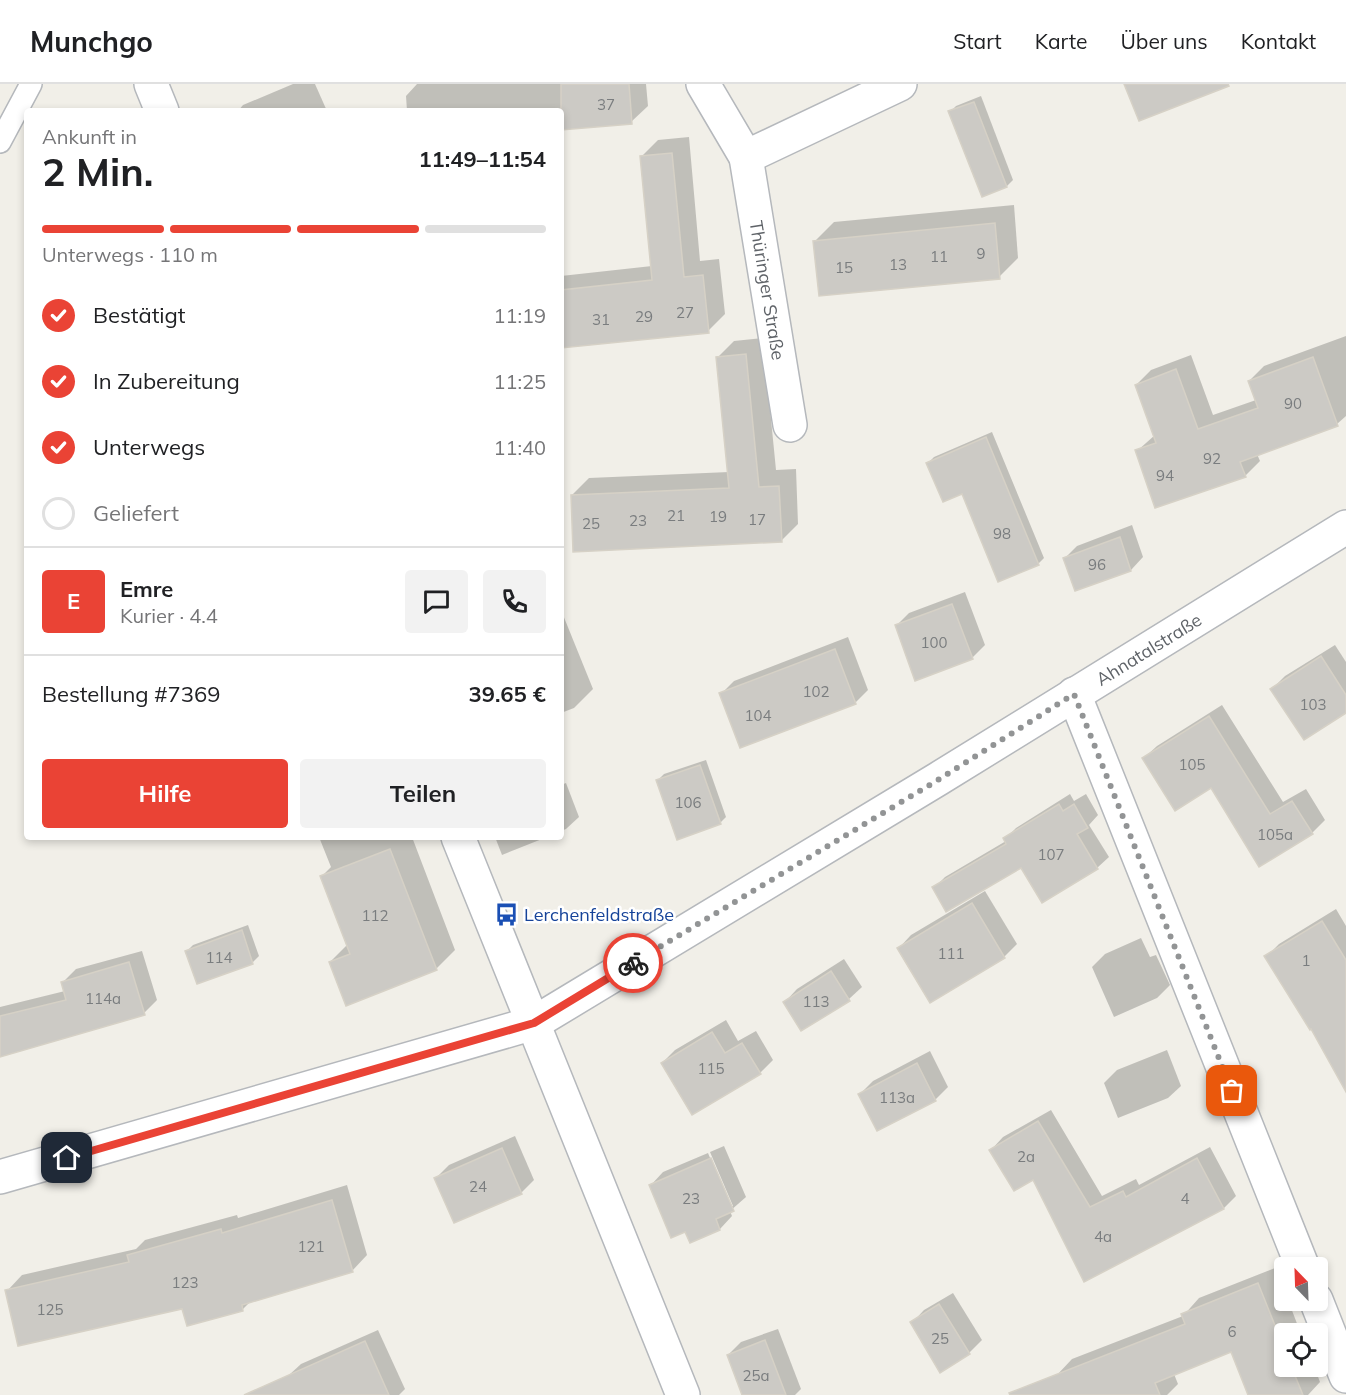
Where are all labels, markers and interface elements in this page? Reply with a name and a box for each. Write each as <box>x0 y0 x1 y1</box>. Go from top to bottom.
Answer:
text: Munchgo <box>30 24 153 59</box>
text: Start <box>953 28 1002 54</box>
text: Karte <box>1035 28 1087 54</box>
text: Über uns <box>1120 28 1208 54</box>
text: Kontakt <box>1241 28 1316 54</box>
house number: 37 <box>597 95 615 114</box>
text: Ankunft in <box>42 124 137 149</box>
text: 11:49–11:54 <box>418 145 546 173</box>
text: 2 Min. <box>42 147 153 196</box>
street label: Thüringer Straße <box>745 219 791 362</box>
text: Unterwegs · 110 m <box>42 242 218 267</box>
house number: 9 <box>976 244 986 263</box>
house number: 11 <box>930 247 948 266</box>
house number: 13 <box>889 255 907 274</box>
house number: 15 <box>835 258 853 277</box>
icon: check <box>42 299 75 332</box>
text: Bestätigt <box>93 301 186 329</box>
text: 11:19 <box>493 303 546 328</box>
house number: 27 <box>676 303 694 322</box>
house number: 29 <box>635 307 653 326</box>
house number: 31 <box>592 310 610 329</box>
icon: check <box>42 365 75 398</box>
text: In Zubereitung <box>93 367 240 395</box>
text: 11:25 <box>493 369 546 394</box>
house number: 90 <box>1284 394 1302 413</box>
icon: check <box>42 431 75 464</box>
text: Unterwegs <box>93 433 205 461</box>
text: 11:40 <box>493 435 546 460</box>
house number: 92 <box>1203 449 1221 468</box>
house number: 94 <box>1156 466 1174 485</box>
text: Geliefert <box>93 499 179 527</box>
house number: 21 <box>667 506 685 525</box>
house number: 19 <box>709 507 727 526</box>
house number: 17 <box>748 510 766 529</box>
house number: 23 <box>629 511 647 530</box>
house number: 25 <box>582 514 600 533</box>
house number: 98 <box>993 524 1011 543</box>
house number: 96 <box>1088 555 1106 574</box>
button: chat <box>405 570 468 633</box>
button: phone <box>483 570 546 633</box>
text: Emre <box>120 575 173 603</box>
text: E <box>67 587 80 615</box>
text: Kurier · 4.4 <box>120 603 218 628</box>
street label: Ahnatalstraße <box>1091 608 1206 690</box>
house number: 100 <box>920 633 948 652</box>
text: Bestellung #7369 <box>42 680 220 708</box>
text: 39.65 € <box>469 680 546 708</box>
house number: 102 <box>802 682 830 701</box>
house number: 103 <box>1299 695 1327 714</box>
house number: 104 <box>744 706 772 725</box>
house number: 105 <box>1178 755 1206 774</box>
button: Hilfe <box>42 759 288 828</box>
button: Teilen <box>300 759 546 828</box>
house number: 106 <box>674 793 702 812</box>
house number: 105a <box>1257 825 1293 844</box>
house number: 107 <box>1037 845 1065 864</box>
bus stop icon: Lerchenfeldstraße <box>493 901 519 927</box>
place label: Lerchenfeldstraße <box>524 903 674 926</box>
house number: 112 <box>361 906 389 925</box>
courier <box>603 933 663 993</box>
house number: 111 <box>937 944 965 963</box>
icon: bike <box>617 947 650 980</box>
house number: 114 <box>205 948 233 967</box>
house number: 1 <box>1301 951 1311 970</box>
house number: 114a <box>85 989 121 1008</box>
house number: 113 <box>802 992 830 1011</box>
house number: 115 <box>697 1059 725 1078</box>
pin <box>1206 1065 1257 1116</box>
icon: bag <box>1215 1074 1248 1107</box>
house number: 113a <box>879 1088 915 1107</box>
pin <box>41 1132 92 1183</box>
icon: home <box>50 1141 83 1174</box>
house number: 2a <box>1017 1147 1035 1166</box>
house number: 24 <box>469 1177 487 1196</box>
house number: 23 <box>682 1189 700 1208</box>
house number: 4 <box>1180 1189 1190 1208</box>
house number: 4a <box>1094 1227 1112 1246</box>
house number: 121 <box>297 1237 325 1256</box>
north arrow <box>1274 1257 1328 1311</box>
map controls <box>1274 1257 1328 1377</box>
house number: 123 <box>171 1273 199 1292</box>
house number: 125 <box>36 1300 64 1319</box>
house number: 6 <box>1227 1322 1237 1341</box>
button: locate <box>1274 1323 1328 1377</box>
house number: 25 <box>931 1329 949 1348</box>
house number: 25a <box>742 1366 770 1385</box>

